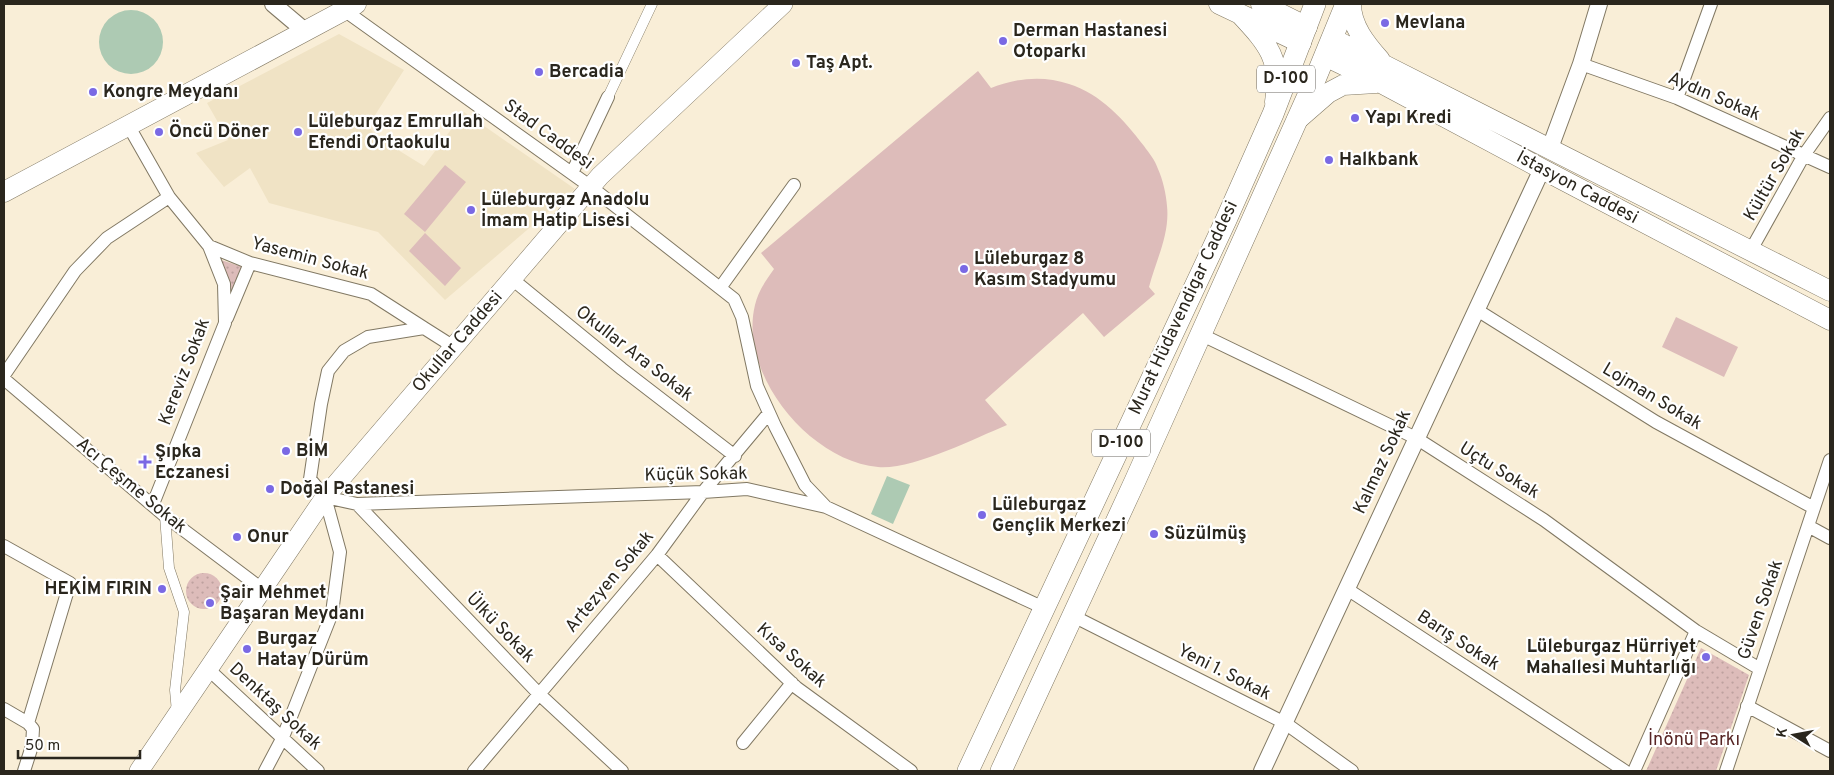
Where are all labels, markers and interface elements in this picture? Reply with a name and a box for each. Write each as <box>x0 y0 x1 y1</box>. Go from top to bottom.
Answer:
place label: Mevlana <box>1395 12 1465 35</box>
marker: Mevlana <box>1379 17 1391 29</box>
place label: Derman Hastanesi Otoparkı <box>1013 20 1167 64</box>
marker: Derman Hastanesi Otoparkı <box>997 35 1009 47</box>
place label: Taş Apt. <box>806 52 873 75</box>
marker: Taş Apt. <box>790 57 802 69</box>
place label: Bercadia <box>549 61 624 84</box>
marker: Bercadia <box>533 66 545 78</box>
road number: D-100 <box>1257 66 1315 92</box>
street label: Aydın Sokak <box>1664 67 1764 127</box>
place label: Kongre Meydanı <box>103 81 238 104</box>
marker: Kongre Meydanı <box>87 86 99 98</box>
street label: Stad Caddesi <box>499 95 597 175</box>
place label: Yapı Kredi <box>1365 107 1452 130</box>
place label: Lüleburgaz Emrullah Efendi Ortaokulu <box>308 111 483 155</box>
marker: Yapı Kredi <box>1349 112 1361 124</box>
place label: Öncü Döner <box>169 119 269 144</box>
street label: Kültür Sokak <box>1739 124 1811 226</box>
marker: Öncü Döner <box>153 126 165 138</box>
marker: Lüleburgaz Emrullah Efendi Ortaokulu <box>292 126 304 138</box>
street label: İstasyon Caddesi <box>1512 144 1643 230</box>
place label: Halkbank <box>1339 149 1419 172</box>
marker: Halkbank <box>1323 154 1335 166</box>
place label: Lüleburgaz Anadolu İmam Hatip Lisesi <box>481 189 649 233</box>
street label: Murat Hüdavendigar Caddesi <box>1124 197 1244 419</box>
marker: Lüleburgaz Anadolu İmam Hatip Lisesi <box>465 204 477 216</box>
street label: Yasemin Sokak <box>249 232 371 286</box>
place label: Lüleburgaz 8 Kasım Stadyumu <box>974 248 1116 292</box>
marker: Lüleburgaz 8 Kasım Stadyumu <box>958 263 970 275</box>
street label: Okullar Caddesi <box>408 287 508 397</box>
street label: Okullar Ara Sokak <box>570 301 698 407</box>
street label: Kereviz Sokak <box>154 315 216 429</box>
street label: Lojman Sokak <box>1598 358 1706 436</box>
street label: Kalmaz Sokak <box>1349 406 1417 518</box>
road number: D-100 <box>1092 429 1150 456</box>
street label: Acı Çeşme Sokak <box>71 433 191 539</box>
street label: Uçtu Sokak <box>1454 437 1544 505</box>
place label: BİM <box>296 438 328 463</box>
place label: Şıpka Eczanesi <box>155 441 230 485</box>
marker: BİM <box>280 445 292 457</box>
marker: Şıpka Eczanesi <box>139 456 151 468</box>
street label: Küçük Sokak <box>644 463 748 487</box>
place label: Doğal Pastanesi <box>280 478 414 501</box>
marker: Doğal Pastanesi <box>264 483 276 495</box>
place label: Lüleburgaz Gençlik Merkezi <box>992 494 1126 538</box>
marker: Lüleburgaz Gençlik Merkezi <box>976 509 988 521</box>
place label: Süzülmüş <box>1164 523 1247 546</box>
place label: Onur <box>247 526 289 549</box>
street label: Artezyen Sokak <box>560 526 660 638</box>
marker: Süzülmüş <box>1148 528 1160 540</box>
marker: Onur <box>231 531 243 543</box>
street label: Güven Sokak <box>1733 557 1789 663</box>
place label: HEKİM FIRIN <box>45 576 152 601</box>
place label: Şair Mehmet Başaran Meydanı <box>220 582 365 626</box>
marker: HEKİM FIRIN <box>156 583 168 595</box>
street label: Ülkü Sokak <box>461 586 541 668</box>
marker: Şair Mehmet Başaran Meydanı <box>204 597 216 609</box>
street label: Barış Sokak <box>1412 606 1504 676</box>
street label: Kısa Sokak <box>751 618 831 694</box>
place label: Burgaz Hatay Dürüm <box>257 628 369 672</box>
place label: Lüleburgaz Hürriyet Mahallesi Muhtarlığı <box>1526 636 1696 680</box>
street label: Yeni 1. Sokak <box>1173 640 1275 706</box>
marker: Burgaz Hatay Dürüm <box>241 643 253 655</box>
marker: Lüleburgaz Hürriyet Mahallesi Muhtarlığı <box>1700 651 1712 663</box>
street label: Denktaş Sokak <box>224 658 326 756</box>
north arrow <box>1769 710 1819 760</box>
text: K <box>1773 726 1792 739</box>
park label: İnönü Parkı <box>1648 727 1740 752</box>
scale bar <box>18 728 140 760</box>
text: 50 m <box>25 737 60 756</box>

